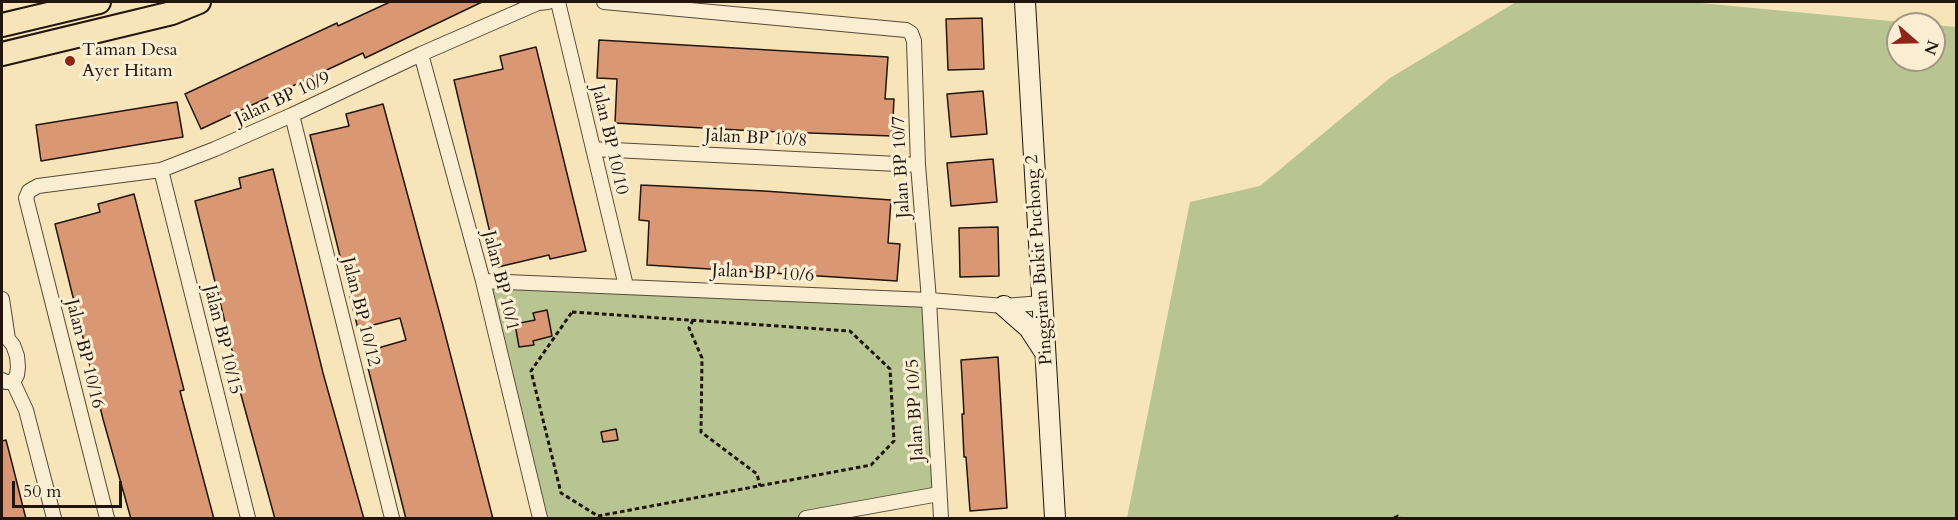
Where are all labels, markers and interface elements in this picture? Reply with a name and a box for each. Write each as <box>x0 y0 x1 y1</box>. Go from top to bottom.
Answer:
north arrow <box>1886 12 1946 72</box>
text: N <box>1918 37 1944 58</box>
place label: Taman Desa Ayer Hitam <box>82 40 178 82</box>
marker: Taman Desa Ayer Hitam <box>63 54 77 68</box>
street label: Jalan BP 10/9 <box>232 68 334 130</box>
street label: Jalan BP 10/10 <box>586 83 632 197</box>
street label: Jalan BP 10/7 <box>889 115 915 219</box>
street label: Jalan BP 10/8 <box>704 126 808 152</box>
street label: Pinggiran Bukit Puchong 2 <box>1022 154 1058 366</box>
street label: Jalan BP 10/1 <box>477 229 523 333</box>
street label: Jalan BP 10/12 <box>336 255 384 369</box>
street label: Jalan BP 10/6 <box>711 261 815 287</box>
street label: Jalan BP 10/15 <box>198 283 246 397</box>
street label: Jalan BP 10/16 <box>60 297 108 411</box>
street label: Jalan BP 10/5 <box>903 358 929 462</box>
scale bar <box>15 469 124 507</box>
text: 50 m <box>23 479 62 504</box>

